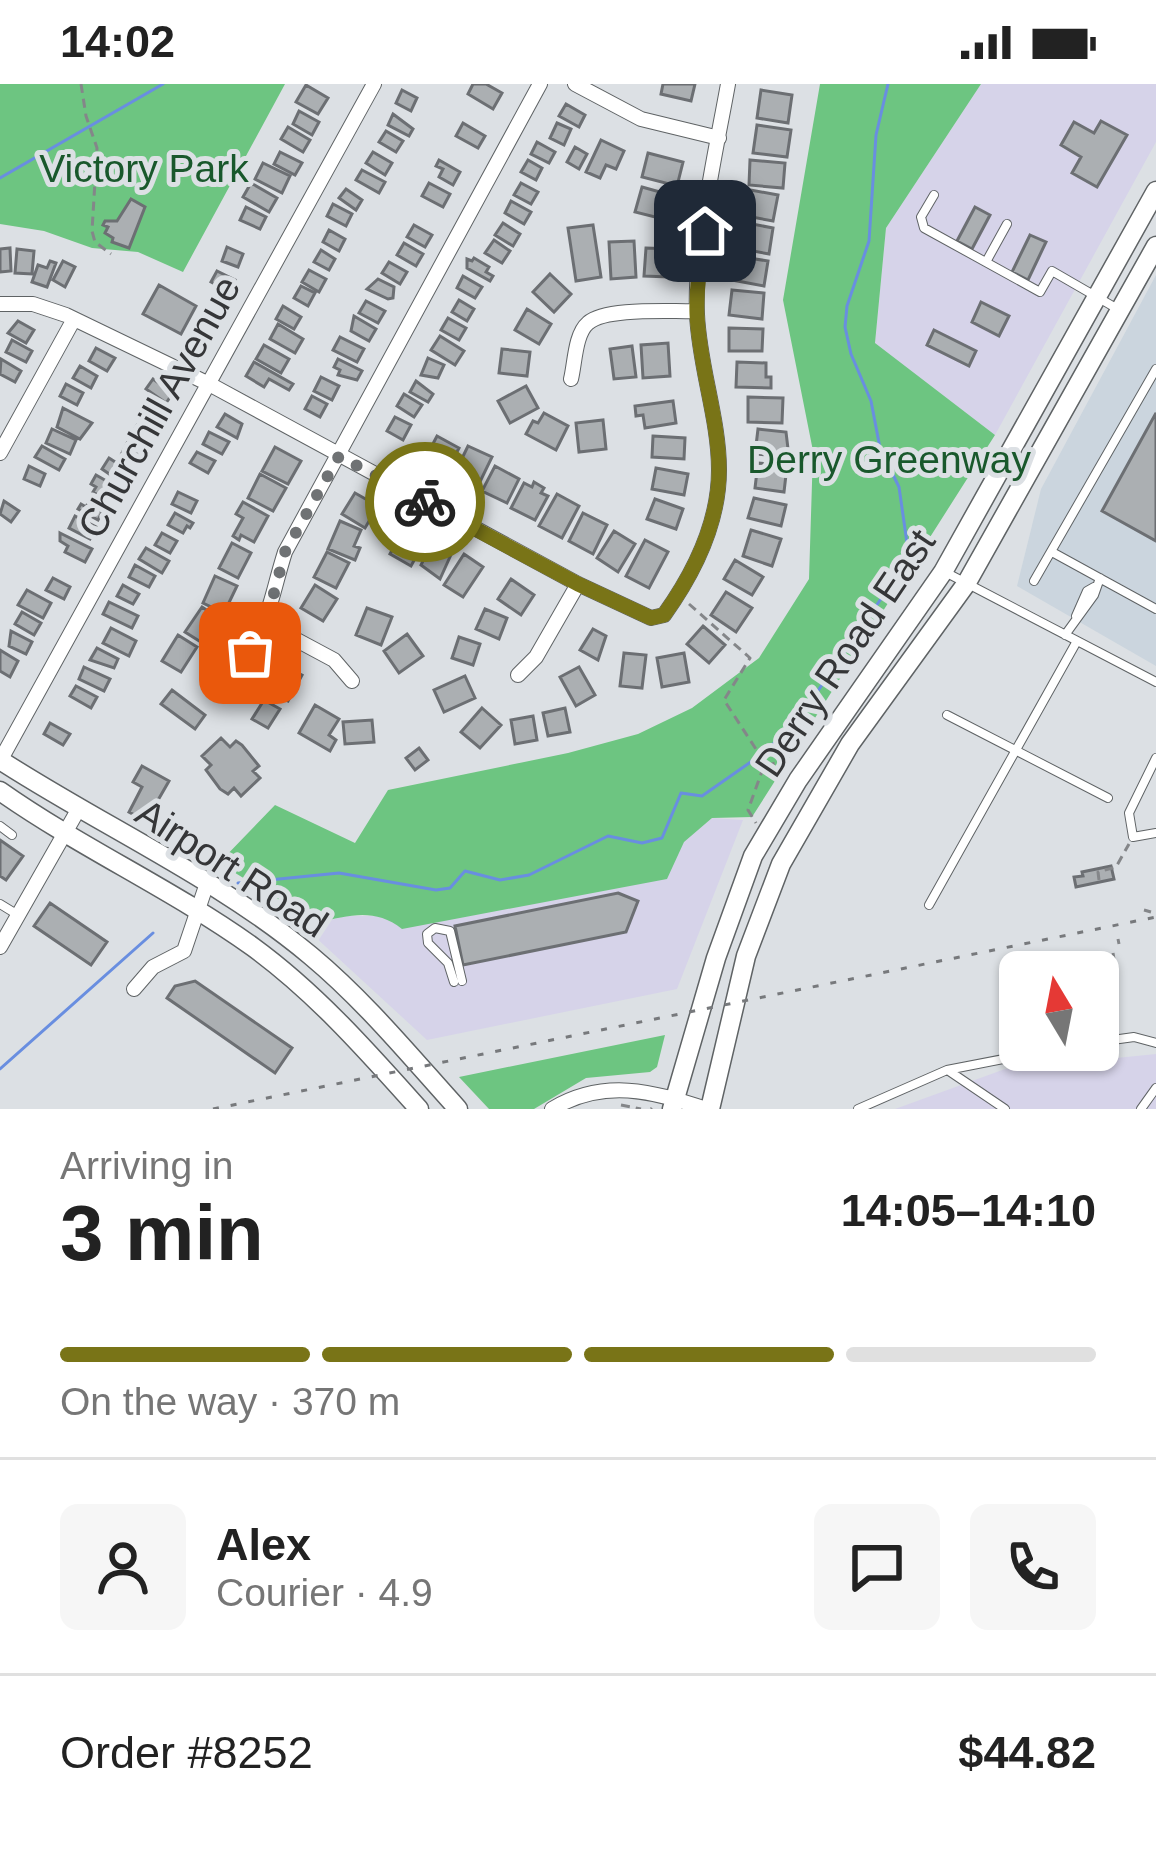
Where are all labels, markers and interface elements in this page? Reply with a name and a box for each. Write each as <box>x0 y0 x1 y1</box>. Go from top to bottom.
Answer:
text: 14:02 <box>60 16 175 67</box>
park label: Victory Park <box>39 147 249 190</box>
pin <box>654 180 756 282</box>
icon: home <box>672 198 738 264</box>
street label: Churchill Avenue <box>69 269 249 545</box>
park label: Derry Greenway <box>747 438 1031 481</box>
courier <box>365 442 485 562</box>
icon: bike <box>392 469 458 535</box>
street label: Derry Road East <box>747 521 944 785</box>
pin <box>199 602 301 704</box>
icon: bag <box>217 620 283 686</box>
street label: Airport Road <box>128 790 336 946</box>
north arrow <box>999 951 1119 1071</box>
map controls <box>999 951 1119 1071</box>
text: Arriving in <box>60 1144 233 1187</box>
text: 14:05–14:10 <box>841 1185 1096 1236</box>
text: 3 min <box>60 1189 264 1277</box>
text: On the way · 370 m <box>60 1380 400 1423</box>
button: person <box>60 1504 186 1630</box>
button: chat <box>814 1504 940 1630</box>
button: phone <box>970 1504 1096 1630</box>
text: Alex <box>216 1519 311 1570</box>
text: Courier · 4.9 <box>216 1571 433 1614</box>
text: Order #8252 <box>60 1727 313 1778</box>
text: $44.82 <box>958 1727 1096 1778</box>

